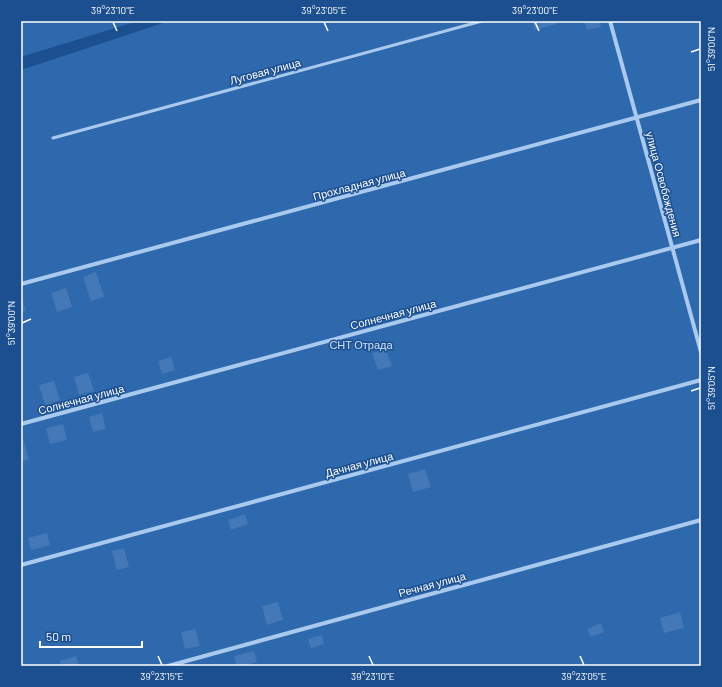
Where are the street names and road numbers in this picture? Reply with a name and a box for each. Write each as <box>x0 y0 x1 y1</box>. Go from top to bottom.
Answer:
street label: Луговая улица <box>228 55 303 87</box>
street label: улица Освобождения <box>644 130 684 238</box>
street label: Прохладная улица <box>311 165 407 203</box>
street label: Солнечная улица <box>349 296 438 332</box>
street label: Солнечная улица <box>37 381 126 417</box>
street label: Дачная улица <box>324 448 395 479</box>
street label: Речная улица <box>397 569 468 599</box>

